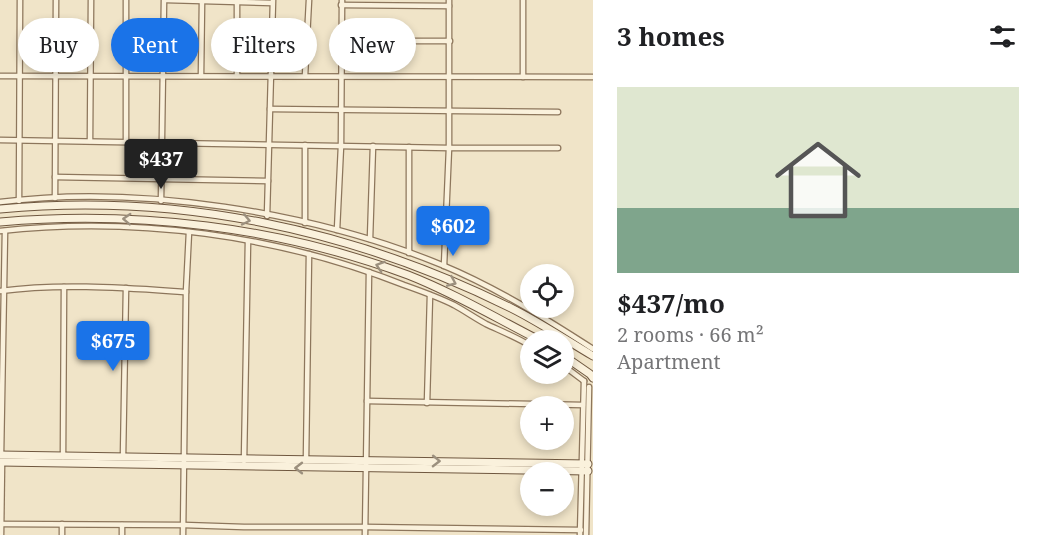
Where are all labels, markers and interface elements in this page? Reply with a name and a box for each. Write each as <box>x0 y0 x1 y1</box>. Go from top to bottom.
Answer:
chip: Buy <box>18 18 99 72</box>
chip: Rent <box>111 18 199 72</box>
chip: Filters <box>211 18 317 72</box>
chip: New <box>329 18 416 72</box>
text: 3 homes <box>617 18 725 54</box>
icon: filters <box>986 20 1019 53</box>
icon: home <box>764 126 872 234</box>
pin: $437 <box>125 139 197 190</box>
text: $437 <box>138 145 184 172</box>
pin: $602 <box>417 206 489 257</box>
one-way arrow <box>123 212 132 225</box>
text: $602 <box>430 212 476 239</box>
one-way arrow <box>241 213 251 226</box>
one-way arrow <box>375 261 386 273</box>
map controls <box>520 264 574 516</box>
button: locate <box>520 264 574 318</box>
one-way arrow <box>446 275 457 287</box>
text: $437/mo <box>617 285 725 321</box>
pin: $675 <box>77 321 149 372</box>
text: 2 rooms · 66 m² <box>617 321 764 348</box>
text: $675 <box>90 327 136 354</box>
button: layers <box>520 330 574 384</box>
text: Apartment <box>617 348 721 375</box>
button: + <box>520 396 574 450</box>
one-way arrow <box>432 455 441 468</box>
one-way arrow <box>294 461 303 474</box>
button: − <box>520 462 574 516</box>

